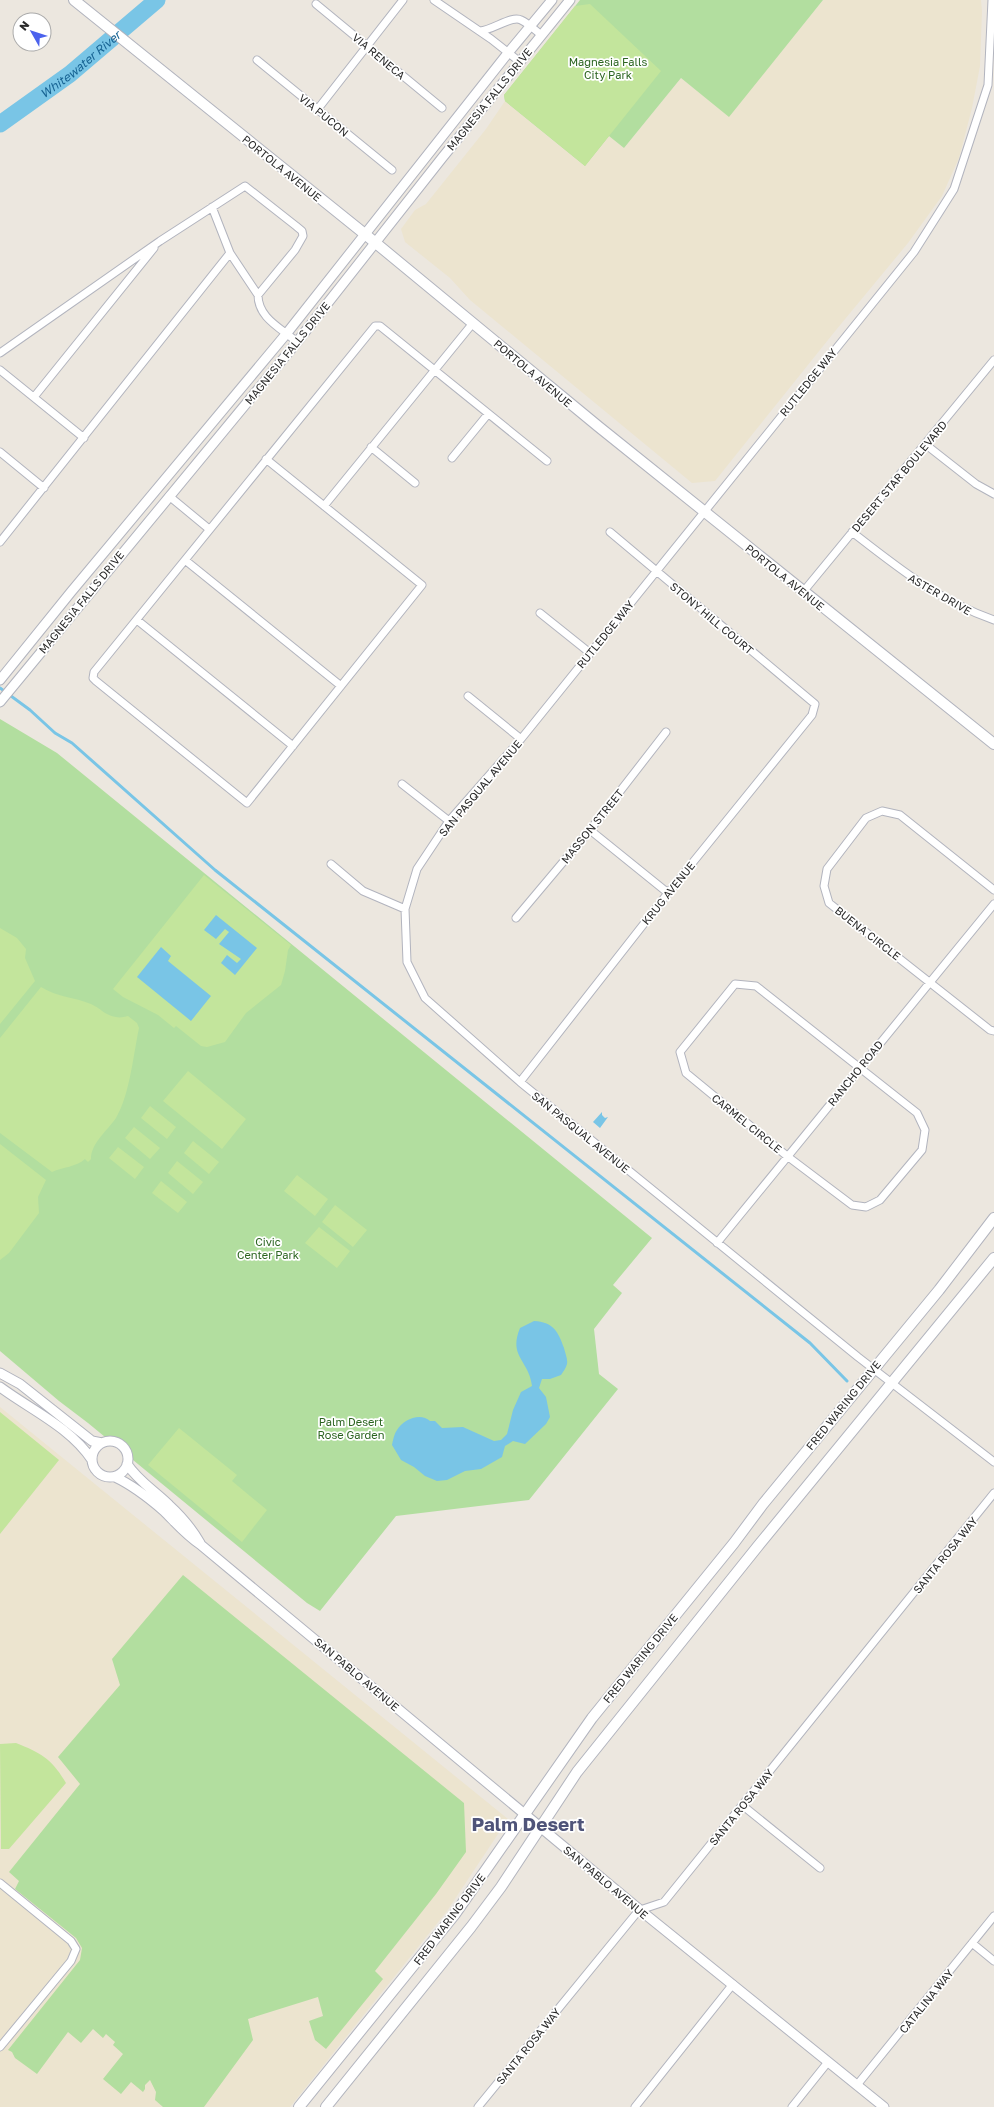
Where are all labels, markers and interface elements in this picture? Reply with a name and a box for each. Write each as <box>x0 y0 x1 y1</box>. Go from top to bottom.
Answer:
north arrow <box>12 12 52 52</box>
text: N <box>16 18 32 33</box>
water label: Whitewater River <box>37 26 125 101</box>
street label: VIA RENECA <box>350 30 408 82</box>
street label: MAGNESIA FALLS DRIVE <box>444 45 535 153</box>
park label: Magnesia Falls City Park <box>569 55 648 81</box>
street label: VIA PUCON <box>297 91 351 139</box>
street label: PORTOLA AVENUE <box>240 132 324 204</box>
street label: MAGNESIA FALLS DRIVE <box>242 299 333 407</box>
street label: PORTOLA AVENUE <box>491 337 575 410</box>
street label: RUTLEDGE WAY <box>777 346 839 418</box>
street label: DESERT STAR BOULEVARD <box>849 418 950 534</box>
street label: PORTOLA AVENUE <box>743 541 827 613</box>
street label: MAGNESIA FALLS DRIVE <box>36 548 127 656</box>
street label: ASTER DRIVE <box>906 571 974 617</box>
street label: STONY HILL COURT <box>668 579 756 657</box>
street label: RUTLEDGE WAY <box>574 598 636 670</box>
street label: SAN PASQUAL AVENUE <box>436 737 524 839</box>
street label: MASSON STREET <box>558 786 626 866</box>
street label: KRUG AVENUE <box>639 859 697 927</box>
street label: BUENA CIRCLE <box>833 903 904 963</box>
street label: RANCHO ROAD <box>825 1037 886 1108</box>
street label: SAN PASQUAL AVENUE <box>530 1089 633 1176</box>
street label: CARMEL CIRCLE <box>709 1091 785 1155</box>
park label: Civic Center Park <box>237 1235 299 1261</box>
street label: FRED WARING DRIVE <box>803 1358 883 1452</box>
park label: Palm Desert Rose Garden <box>318 1415 385 1441</box>
street label: SANTA ROSA WAY <box>910 1514 980 1596</box>
street label: FRED WARING DRIVE <box>600 1611 680 1705</box>
street label: SAN PABLO AVENUE <box>312 1635 402 1713</box>
street label: SANTA ROSA WAY <box>706 1766 776 1848</box>
district label: Palm Desert <box>471 1812 585 1835</box>
street label: SAN PABLO AVENUE <box>561 1843 651 1921</box>
street label: FRED WARING DRIVE <box>410 1871 488 1967</box>
street label: CATALINA WAY <box>896 1966 956 2036</box>
street label: SANTA ROSA WAY <box>493 2005 563 2087</box>

